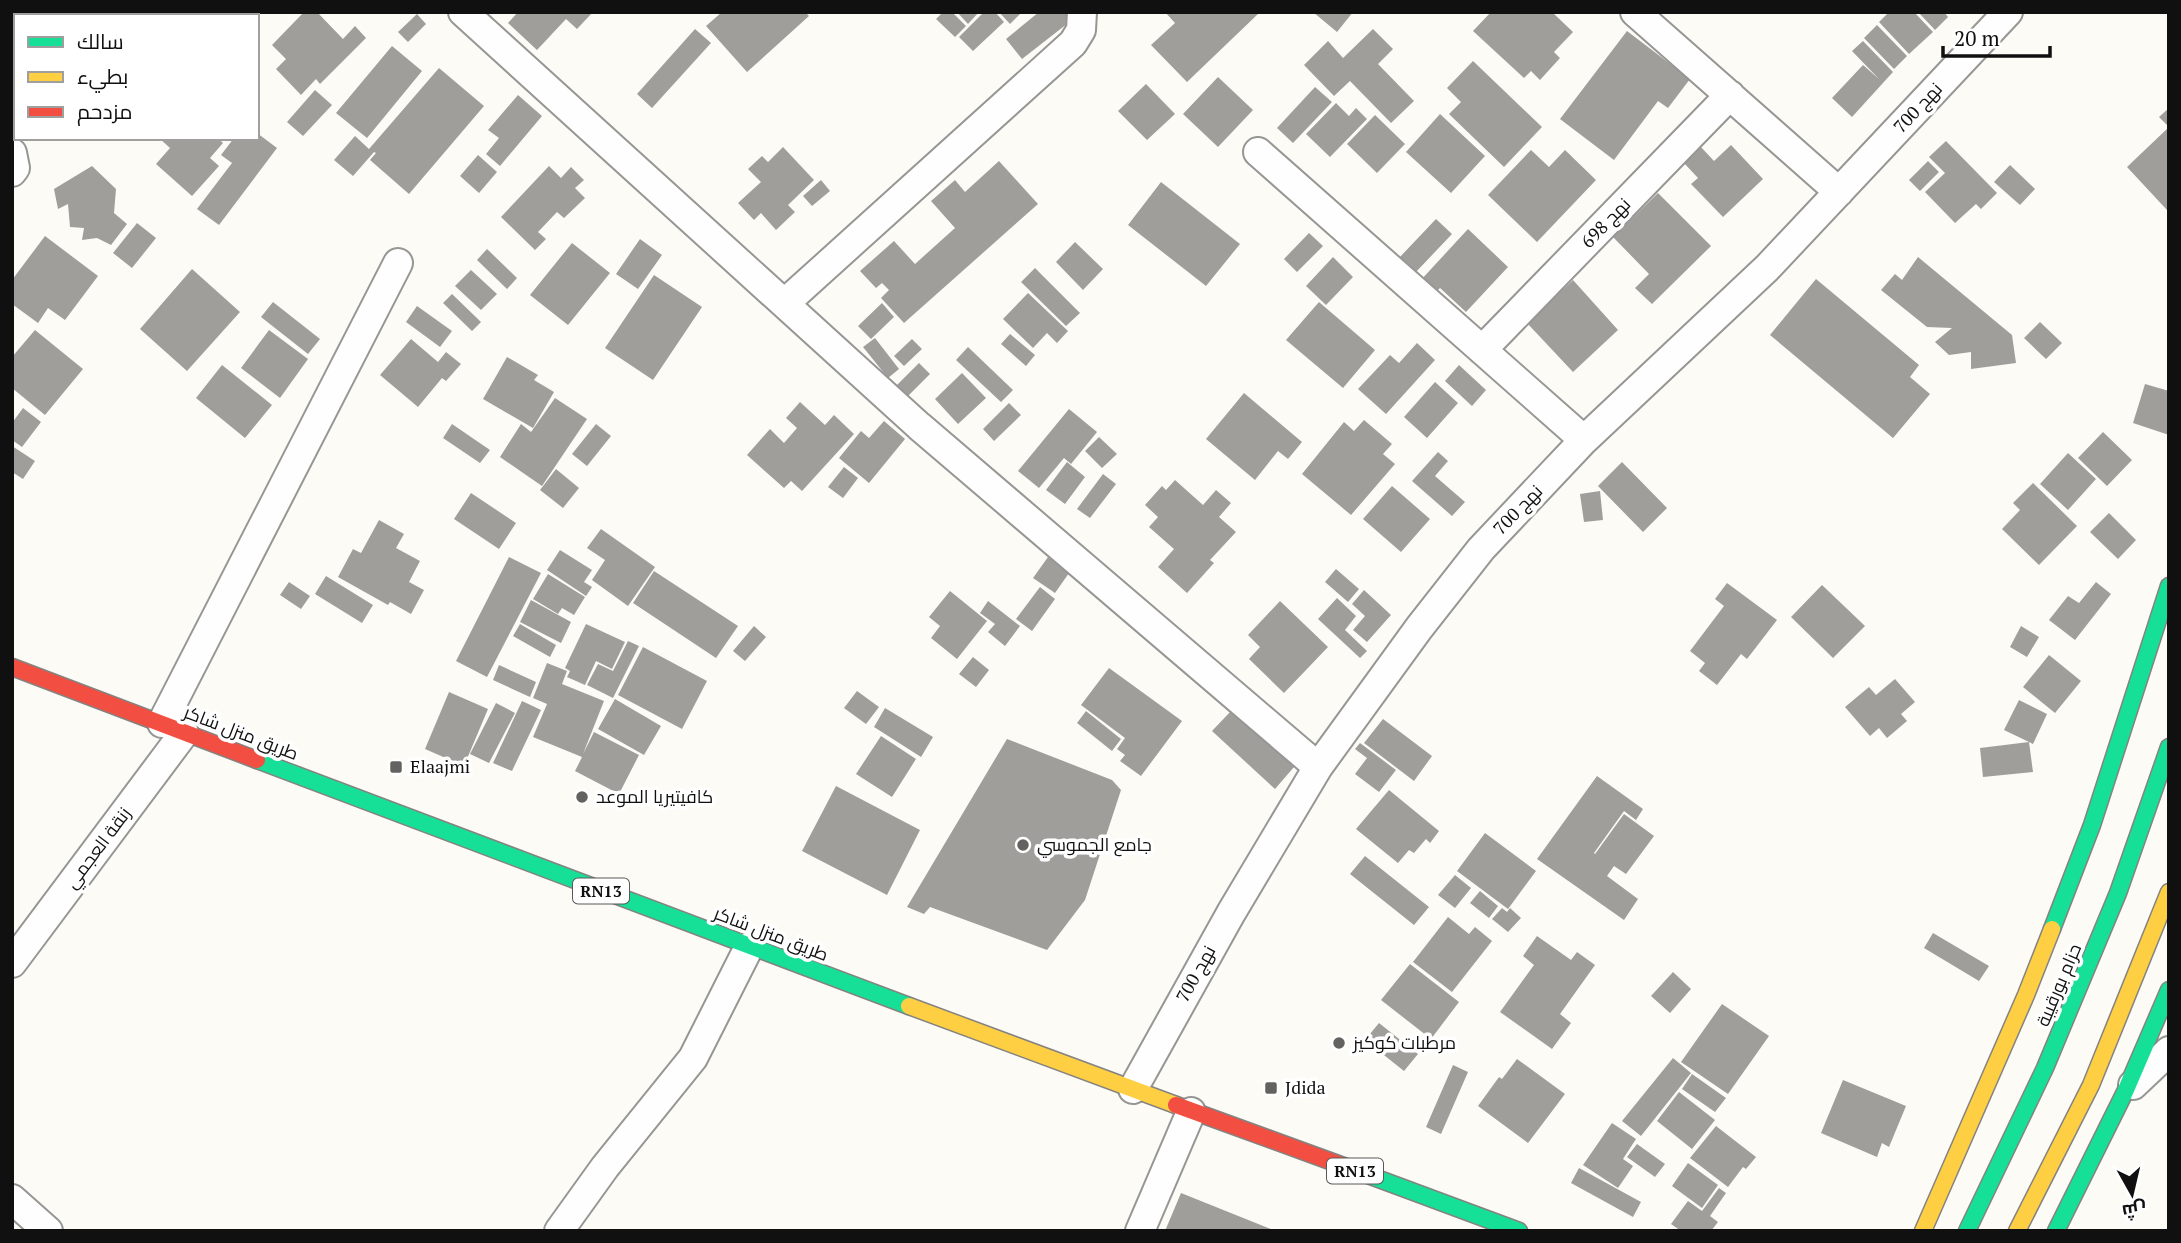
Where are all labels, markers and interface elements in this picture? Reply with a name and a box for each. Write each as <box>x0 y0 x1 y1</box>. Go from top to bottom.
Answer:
legend <box>14 14 259 140</box>
scale bar <box>1943 14 2050 58</box>
text: 20 m <box>1954 24 2000 52</box>
text: سالك <box>77 27 124 55</box>
text: بطيء <box>77 62 128 93</box>
street label: نهج 700 <box>1888 77 1948 139</box>
text: مزدحم <box>77 97 132 126</box>
street label: نهج 698 <box>1575 192 1636 253</box>
street label: نهج 700 <box>1487 479 1548 540</box>
street label: طريق منزل شاكر <box>179 699 302 766</box>
place label: Elaajmi <box>410 754 470 778</box>
marker: Elaajmi <box>388 759 404 775</box>
place label: كافيتيريا الموعد <box>596 784 713 808</box>
marker: كافيتيريا الموعد <box>574 789 590 805</box>
street label: زنقة العجمي <box>59 802 138 895</box>
place label: جامع الجموسي <box>1037 832 1152 858</box>
marker: جامع الجموسي <box>1015 837 1031 853</box>
road number: RN13 <box>573 878 629 904</box>
street label: طريق منزل شاكر <box>709 900 832 967</box>
street label: حزام بورقيبة <box>2030 940 2087 1030</box>
street label: نهج 700 <box>1170 941 1221 1007</box>
place label: مرطبات كوكيز <box>1352 1030 1456 1054</box>
marker: مرطبات كوكيز <box>1331 1035 1347 1051</box>
place label: Jdida <box>1285 1075 1326 1099</box>
marker: Jdida <box>1263 1080 1279 1096</box>
road number: RN13 <box>1327 1158 1383 1184</box>
north arrow <box>2097 1159 2167 1229</box>
text: ش <box>2121 1197 2148 1225</box>

